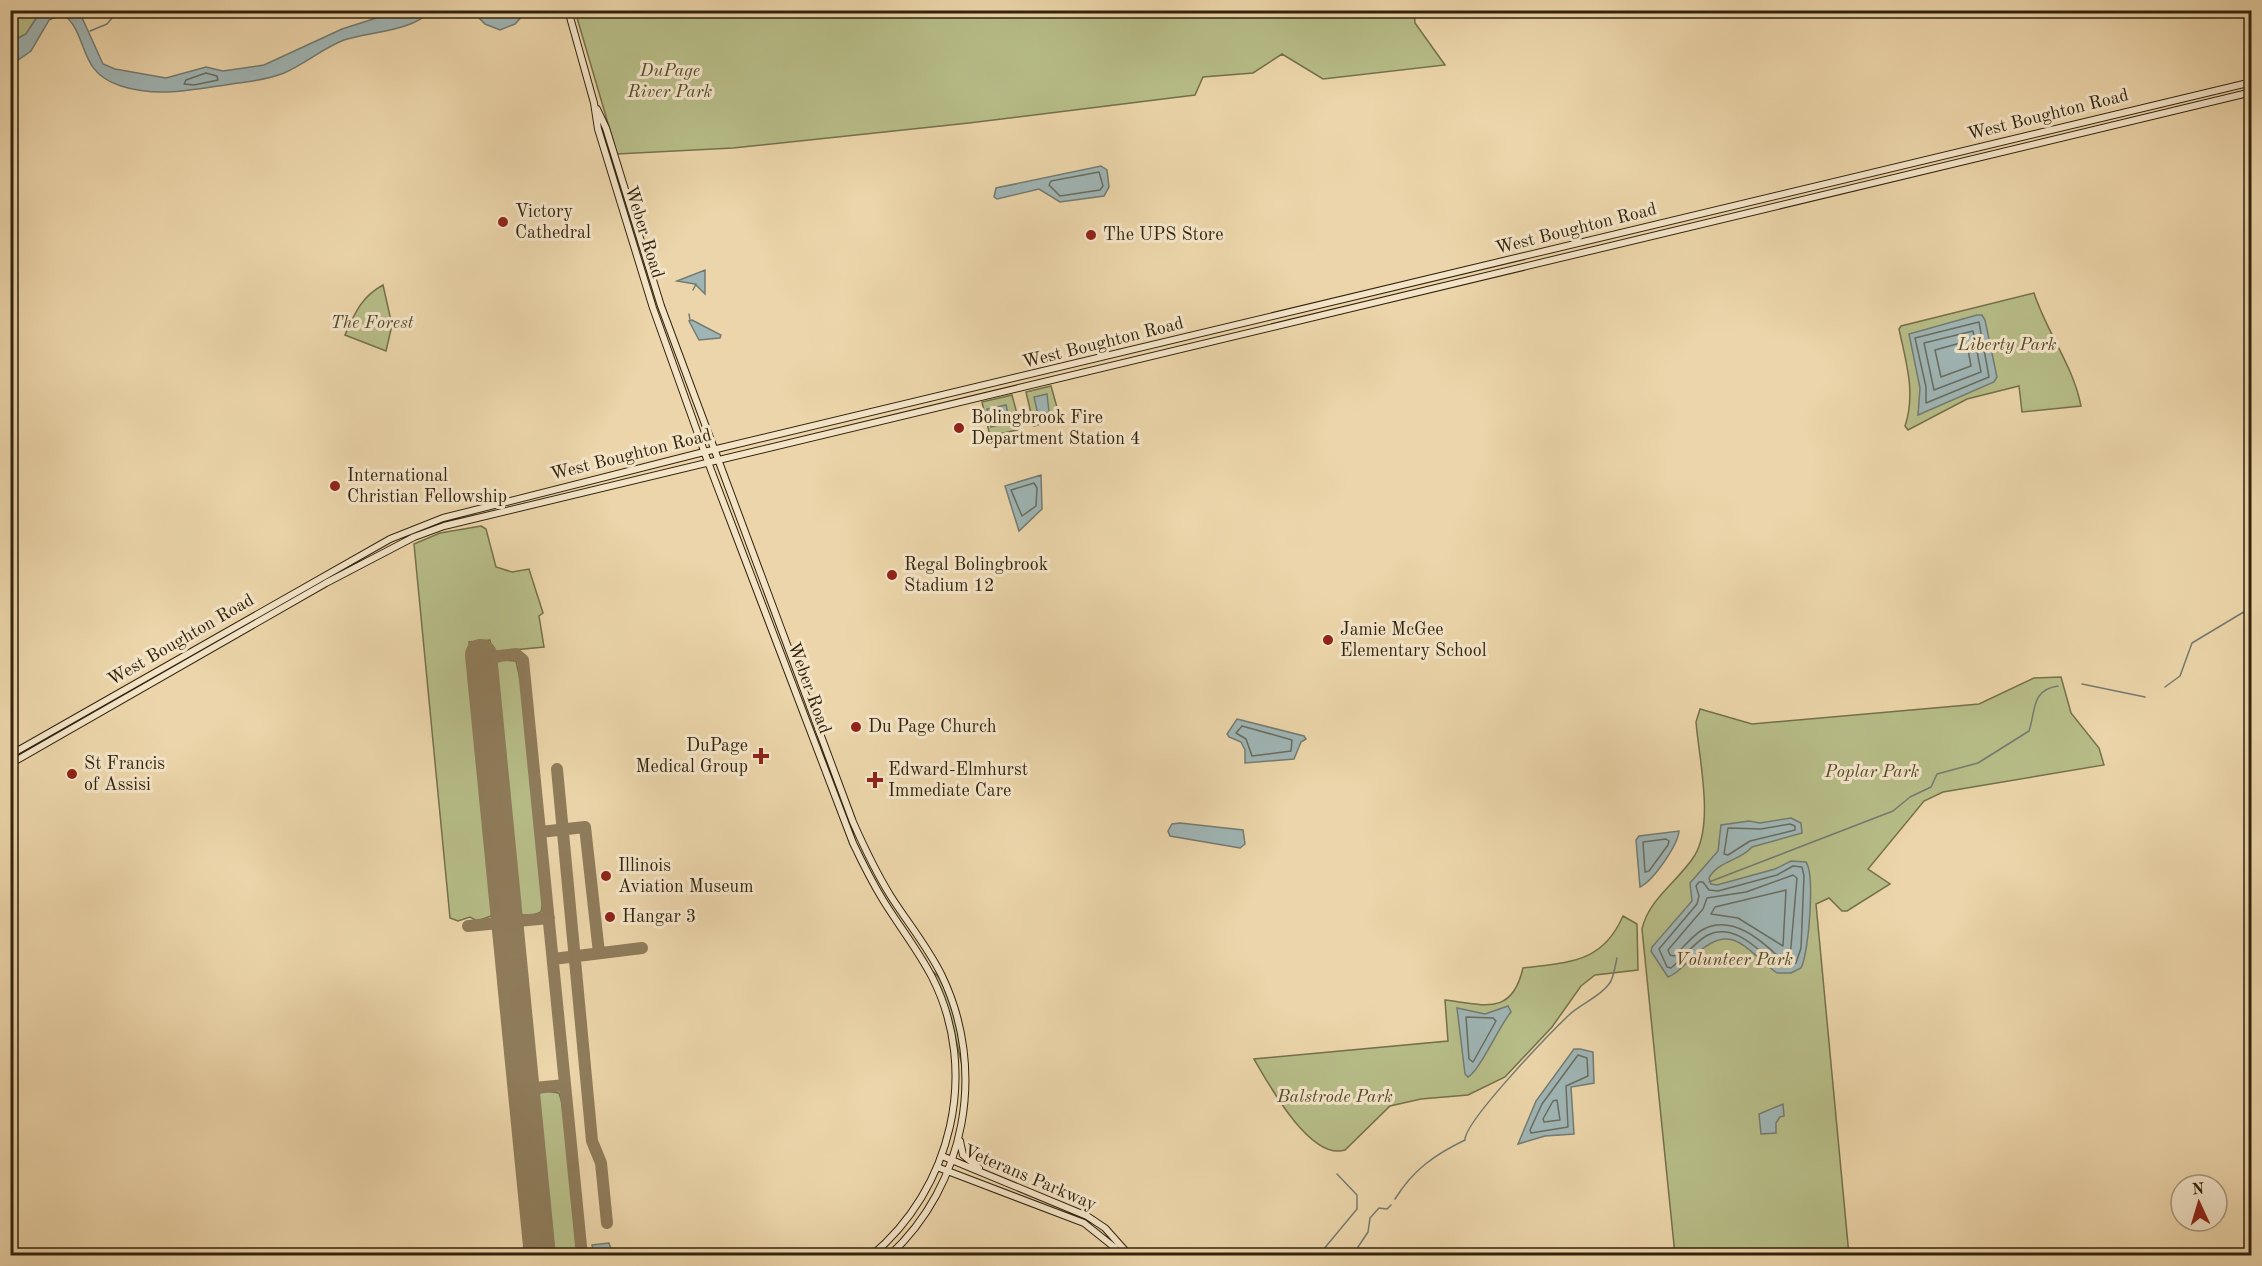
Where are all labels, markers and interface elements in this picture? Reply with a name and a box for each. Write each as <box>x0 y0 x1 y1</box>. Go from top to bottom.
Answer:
park label: DuPage River Park <box>627 62 713 101</box>
street label: West Boughton Road <box>1966 86 2130 144</box>
street label: Weber Road <box>621 184 667 280</box>
street label: West Boughton Road <box>1494 200 1658 258</box>
place label: Victory Cathedral <box>515 203 591 242</box>
marker: Victory Cathedral <box>496 215 510 229</box>
place label: The UPS Store <box>1103 226 1224 244</box>
marker: The UPS Store <box>1084 228 1098 242</box>
park label: The Forest <box>330 314 414 332</box>
street label: West Boughton Road <box>1021 314 1185 372</box>
park label: Liberty Park <box>1956 336 2057 354</box>
place label: Bolingbrook Fire Department Station 4 <box>971 409 1141 448</box>
marker: Bolingbrook Fire Department Station 4 <box>952 421 966 435</box>
street label: West Boughton Road <box>549 426 713 484</box>
place label: International Christian Fellowship <box>347 467 507 506</box>
marker: International Christian Fellowship <box>328 479 342 493</box>
place label: Regal Bolingbrook Stadium 12 <box>904 556 1048 595</box>
marker: Regal Bolingbrook Stadium 12 <box>885 568 899 582</box>
street label: West Boughton Road <box>105 591 257 689</box>
place label: Jamie McGee Elementary School <box>1340 621 1487 660</box>
marker: Jamie McGee Elementary School <box>1321 633 1335 647</box>
street label: Weber Road <box>784 640 834 736</box>
place label: Du Page Church <box>868 718 997 736</box>
marker: Du Page Church <box>849 720 863 734</box>
place label: DuPage Medical Group <box>636 737 748 776</box>
marker: DuPage Medical Group <box>752 747 770 765</box>
place label: St Francis of Assisi <box>84 755 165 794</box>
place label: Edward-Elmhurst Immediate Care <box>888 761 1028 800</box>
park label: Poplar Park <box>1824 763 1919 781</box>
marker: St Francis of Assisi <box>65 767 79 781</box>
marker: Edward-Elmhurst Immediate Care <box>866 771 884 789</box>
place label: Illinois Aviation Museum <box>618 857 753 896</box>
marker: Illinois Aviation Museum <box>599 869 613 883</box>
place label: Hangar 3 <box>622 908 696 926</box>
marker: Hangar 3 <box>603 910 617 924</box>
park label: Volunteer Park <box>1675 951 1793 969</box>
park label: Balstrode Park <box>1276 1088 1393 1106</box>
street label: Veterans Parkway <box>961 1142 1100 1214</box>
north arrow <box>2169 1173 2229 1233</box>
text: N <box>2191 1182 2206 1198</box>

